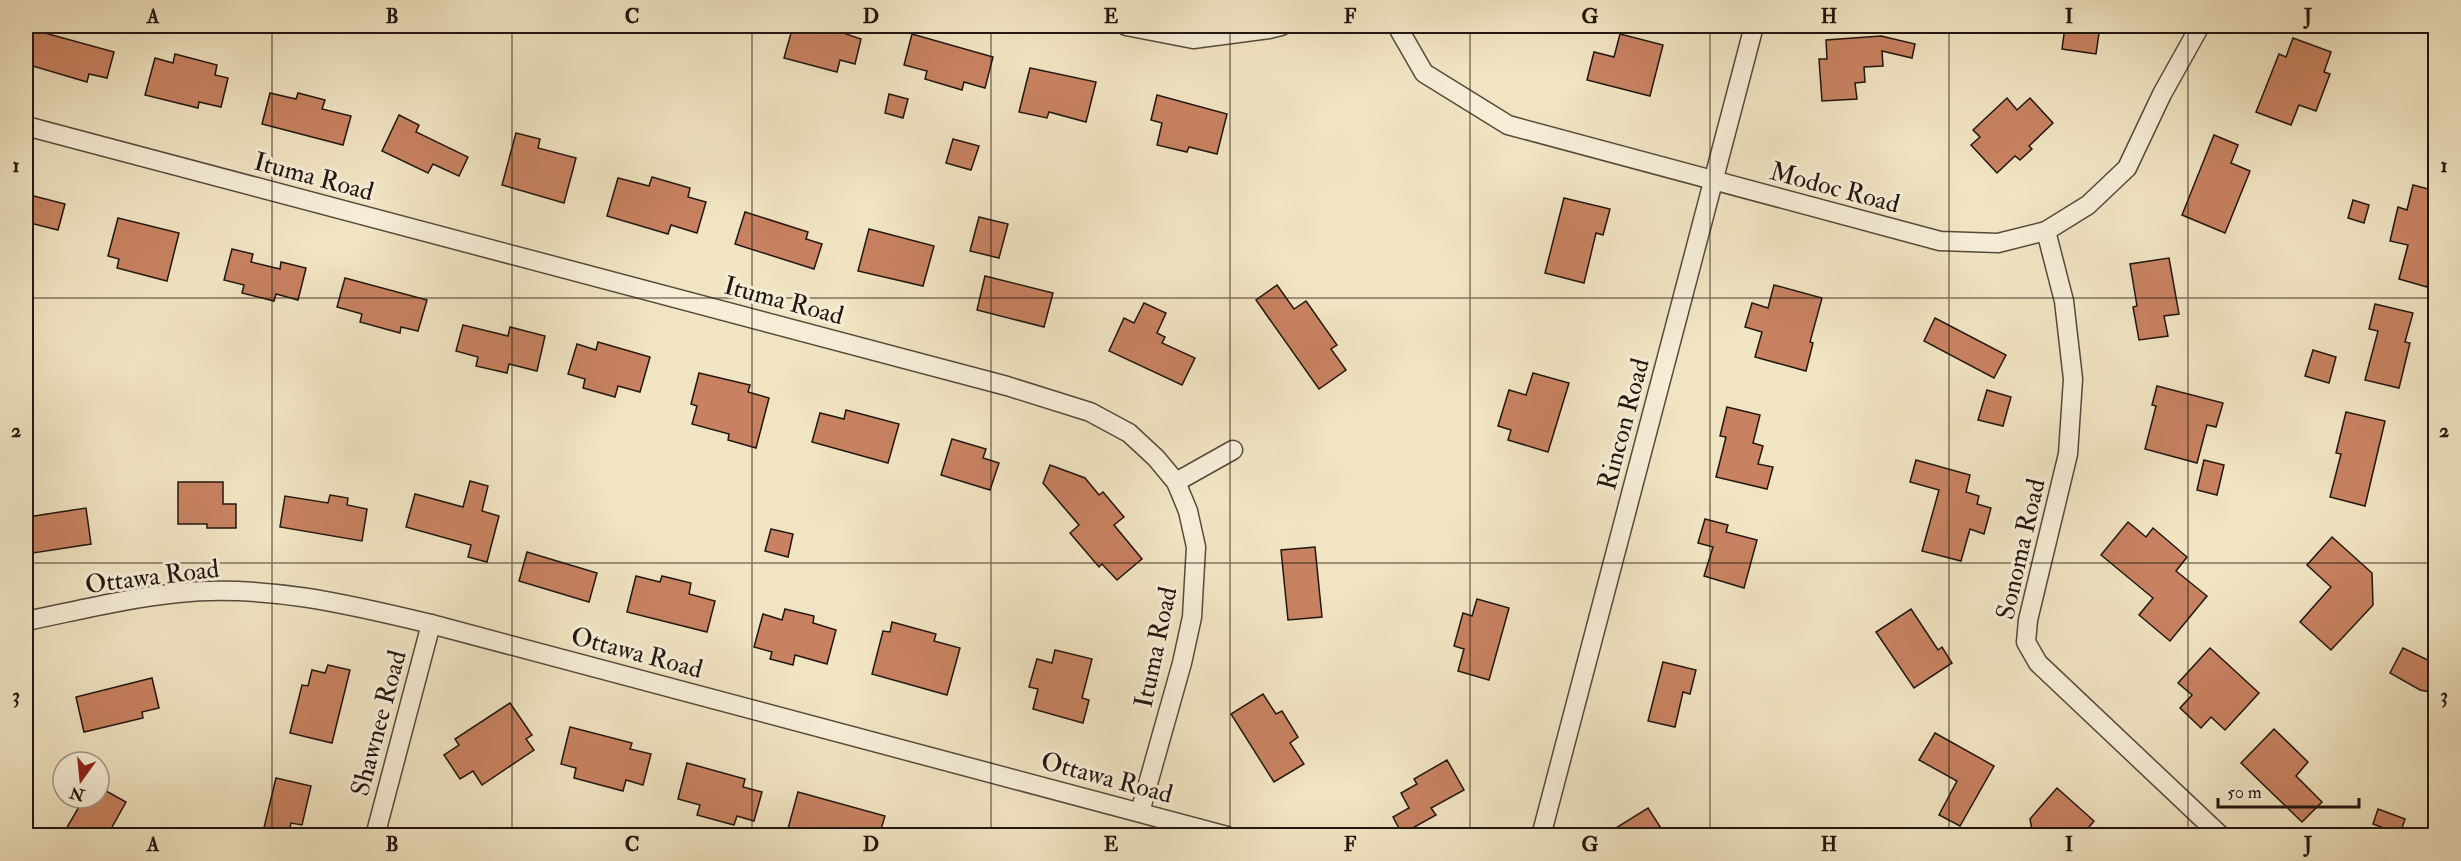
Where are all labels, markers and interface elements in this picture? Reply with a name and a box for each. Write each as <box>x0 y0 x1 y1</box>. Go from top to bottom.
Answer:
text: A <box>146 4 160 29</box>
text: B <box>385 4 399 29</box>
text: C <box>625 4 639 29</box>
text: D <box>863 4 879 29</box>
text: E <box>1104 4 1119 29</box>
text: F <box>1344 4 1357 29</box>
text: G <box>1582 4 1599 29</box>
text: H <box>1821 4 1837 29</box>
text: I <box>2065 4 2073 29</box>
text: J <box>2303 4 2312 29</box>
street label: Ituma Road <box>250 146 377 208</box>
text: 1 <box>12 153 20 178</box>
text: 1 <box>2440 153 2448 178</box>
street label: Modoc Road <box>1766 155 1903 221</box>
street label: Ituma Road <box>720 270 847 332</box>
street label: Rincon Road <box>1591 355 1657 494</box>
text: 2 <box>11 418 21 443</box>
text: 2 <box>2439 418 2449 443</box>
street label: Sonoma Road <box>1989 476 2053 623</box>
street label: Ottawa Road <box>83 553 221 601</box>
street label: Ituma Road <box>1128 584 1184 711</box>
street label: Ottawa Road <box>567 620 706 686</box>
street label: Shawnee Road <box>344 647 414 800</box>
text: 3 <box>12 683 20 708</box>
text: 3 <box>2440 683 2448 708</box>
street label: Ottawa Road <box>1037 745 1176 811</box>
north arrow <box>51 750 111 810</box>
scale bar <box>2218 771 2359 809</box>
text: 50 m <box>2227 781 2262 804</box>
text: N <box>67 782 88 805</box>
text: A <box>146 832 160 857</box>
text: B <box>385 832 399 857</box>
text: C <box>625 832 639 857</box>
text: D <box>863 832 879 857</box>
text: E <box>1104 832 1119 857</box>
text: F <box>1344 832 1357 857</box>
text: G <box>1582 832 1599 857</box>
text: H <box>1821 832 1837 857</box>
text: I <box>2065 832 2073 857</box>
text: J <box>2303 832 2312 857</box>

